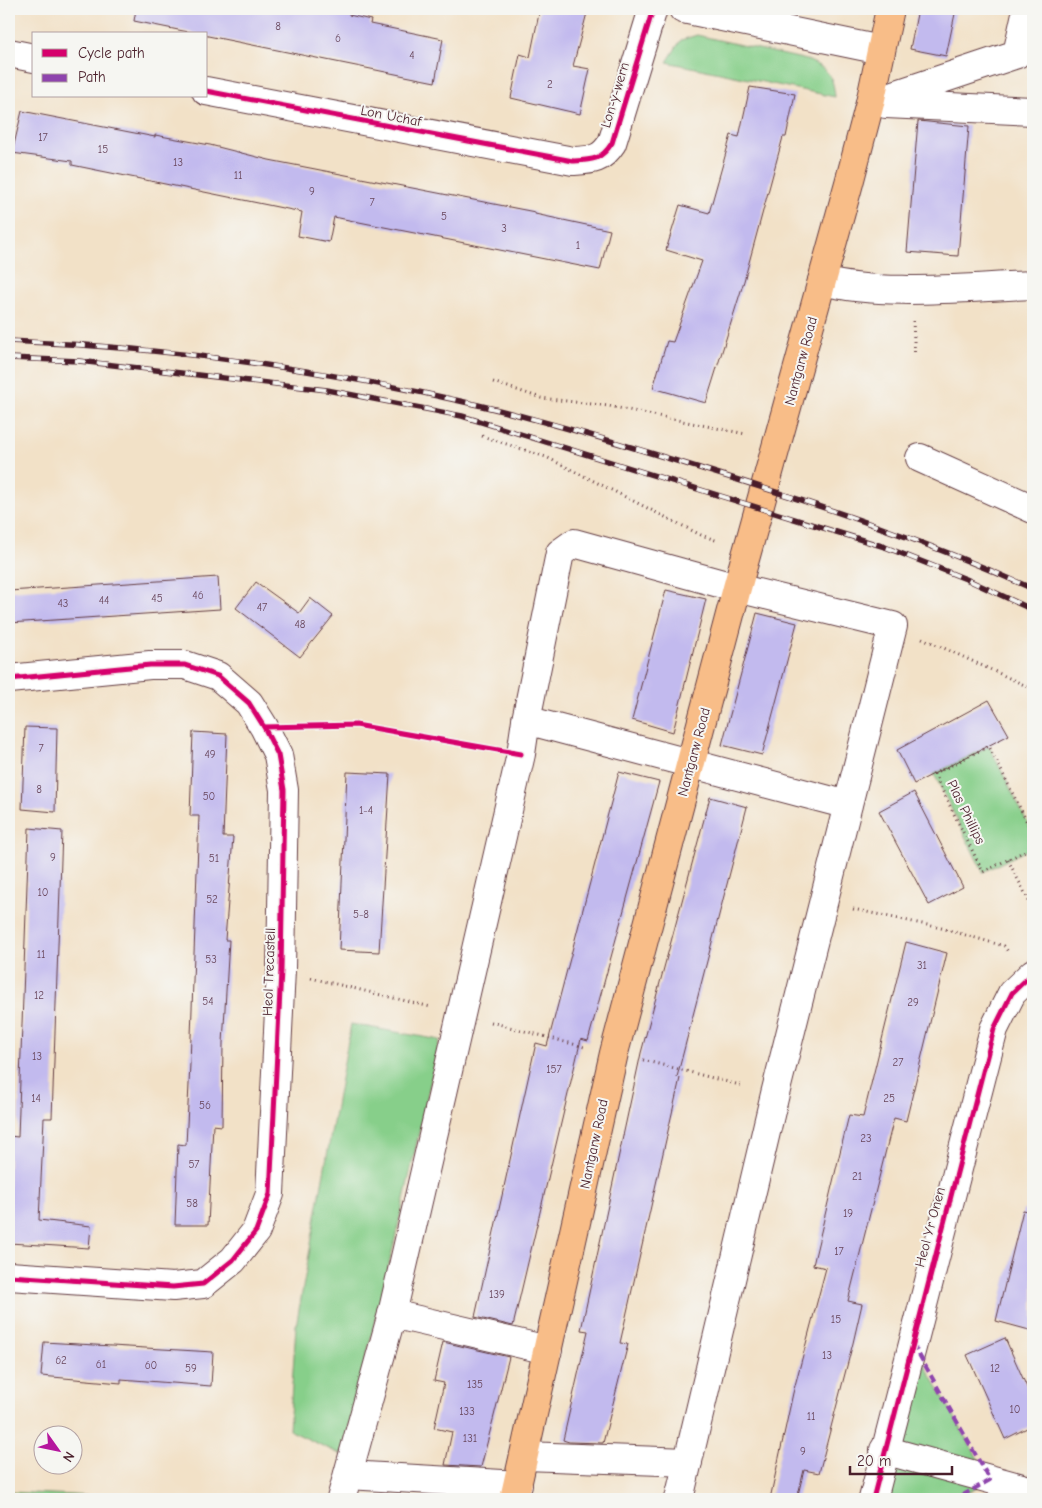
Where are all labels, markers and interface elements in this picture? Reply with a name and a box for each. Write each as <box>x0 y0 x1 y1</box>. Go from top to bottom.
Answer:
house number: 8 <box>275 20 281 33</box>
legend <box>32 32 208 98</box>
house number: 6 <box>335 32 341 45</box>
text: Cycle path <box>78 44 145 62</box>
house number: 4 <box>409 49 415 62</box>
street label: Lon-y-wern <box>597 60 633 130</box>
text: Path <box>78 68 106 86</box>
house number: 2 <box>547 78 553 91</box>
street label: Lon Uchaf <box>359 102 424 130</box>
house number: 17 <box>38 131 48 144</box>
house number: 15 <box>98 143 108 156</box>
house number: 13 <box>173 156 183 169</box>
house number: 11 <box>234 169 242 182</box>
house number: 9 <box>309 185 315 198</box>
house number: 7 <box>369 196 375 209</box>
house number: 5 <box>441 210 447 223</box>
house number: 3 <box>501 222 507 235</box>
house number: 1 <box>576 239 580 252</box>
street label: Nantgarw Road <box>781 315 821 407</box>
house number: 46 <box>192 589 204 602</box>
house number: 45 <box>151 592 163 605</box>
house number: 44 <box>99 594 109 607</box>
house number: 43 <box>58 597 68 610</box>
house number: 47 <box>257 601 267 614</box>
house number: 48 <box>295 618 306 631</box>
street label: Nantgarw Road <box>674 706 714 798</box>
house number: 7 <box>38 742 44 755</box>
house number: 49 <box>204 748 216 761</box>
street label: Plas Phillips <box>943 777 989 847</box>
house number: 8 <box>36 783 42 796</box>
house number: 50 <box>203 790 215 803</box>
house number: 1-4 <box>359 804 373 817</box>
house number: 9 <box>50 851 56 864</box>
house number: 51 <box>209 852 219 865</box>
house number: 10 <box>37 886 49 899</box>
house number: 52 <box>206 893 218 906</box>
house number: 5-8 <box>353 908 369 921</box>
street label: Heol Trecastell <box>259 928 279 1016</box>
house number: 11 <box>37 948 45 961</box>
house number: 53 <box>205 953 217 966</box>
house number: 31 <box>917 959 927 972</box>
house number: 12 <box>34 989 44 1002</box>
house number: 54 <box>202 995 214 1008</box>
house number: 29 <box>907 996 919 1009</box>
house number: 13 <box>32 1050 42 1063</box>
house number: 27 <box>893 1056 903 1069</box>
house number: 157 <box>546 1063 562 1076</box>
house number: 14 <box>31 1092 41 1105</box>
house number: 25 <box>883 1092 895 1105</box>
street label: Nantgarw Road <box>576 1098 612 1190</box>
house number: 56 <box>199 1099 211 1112</box>
house number: 23 <box>860 1132 872 1145</box>
house number: 57 <box>188 1158 200 1171</box>
house number: 21 <box>852 1170 862 1183</box>
street label: Heol Yr Onen <box>911 1185 949 1269</box>
house number: 58 <box>186 1197 198 1210</box>
house number: 19 <box>843 1207 853 1220</box>
house number: 17 <box>834 1245 844 1258</box>
house number: 139 <box>489 1288 505 1301</box>
house number: 15 <box>831 1313 841 1326</box>
house number: 13 <box>822 1349 832 1362</box>
house number: 62 <box>55 1354 67 1367</box>
house number: 61 <box>96 1358 106 1371</box>
house number: 60 <box>145 1359 157 1372</box>
house number: 59 <box>185 1362 197 1375</box>
house number: 12 <box>990 1362 1000 1375</box>
house number: 135 <box>467 1378 483 1391</box>
house number: 10 <box>1009 1403 1021 1416</box>
house number: 133 <box>459 1405 475 1418</box>
house number: 11 <box>807 1410 815 1423</box>
north arrow <box>32 1426 82 1476</box>
house number: 131 <box>463 1432 477 1445</box>
scale bar <box>850 1443 952 1475</box>
house number: 9 <box>800 1445 806 1458</box>
text: N <box>59 1448 78 1465</box>
text: 20 m <box>857 1452 891 1470</box>

